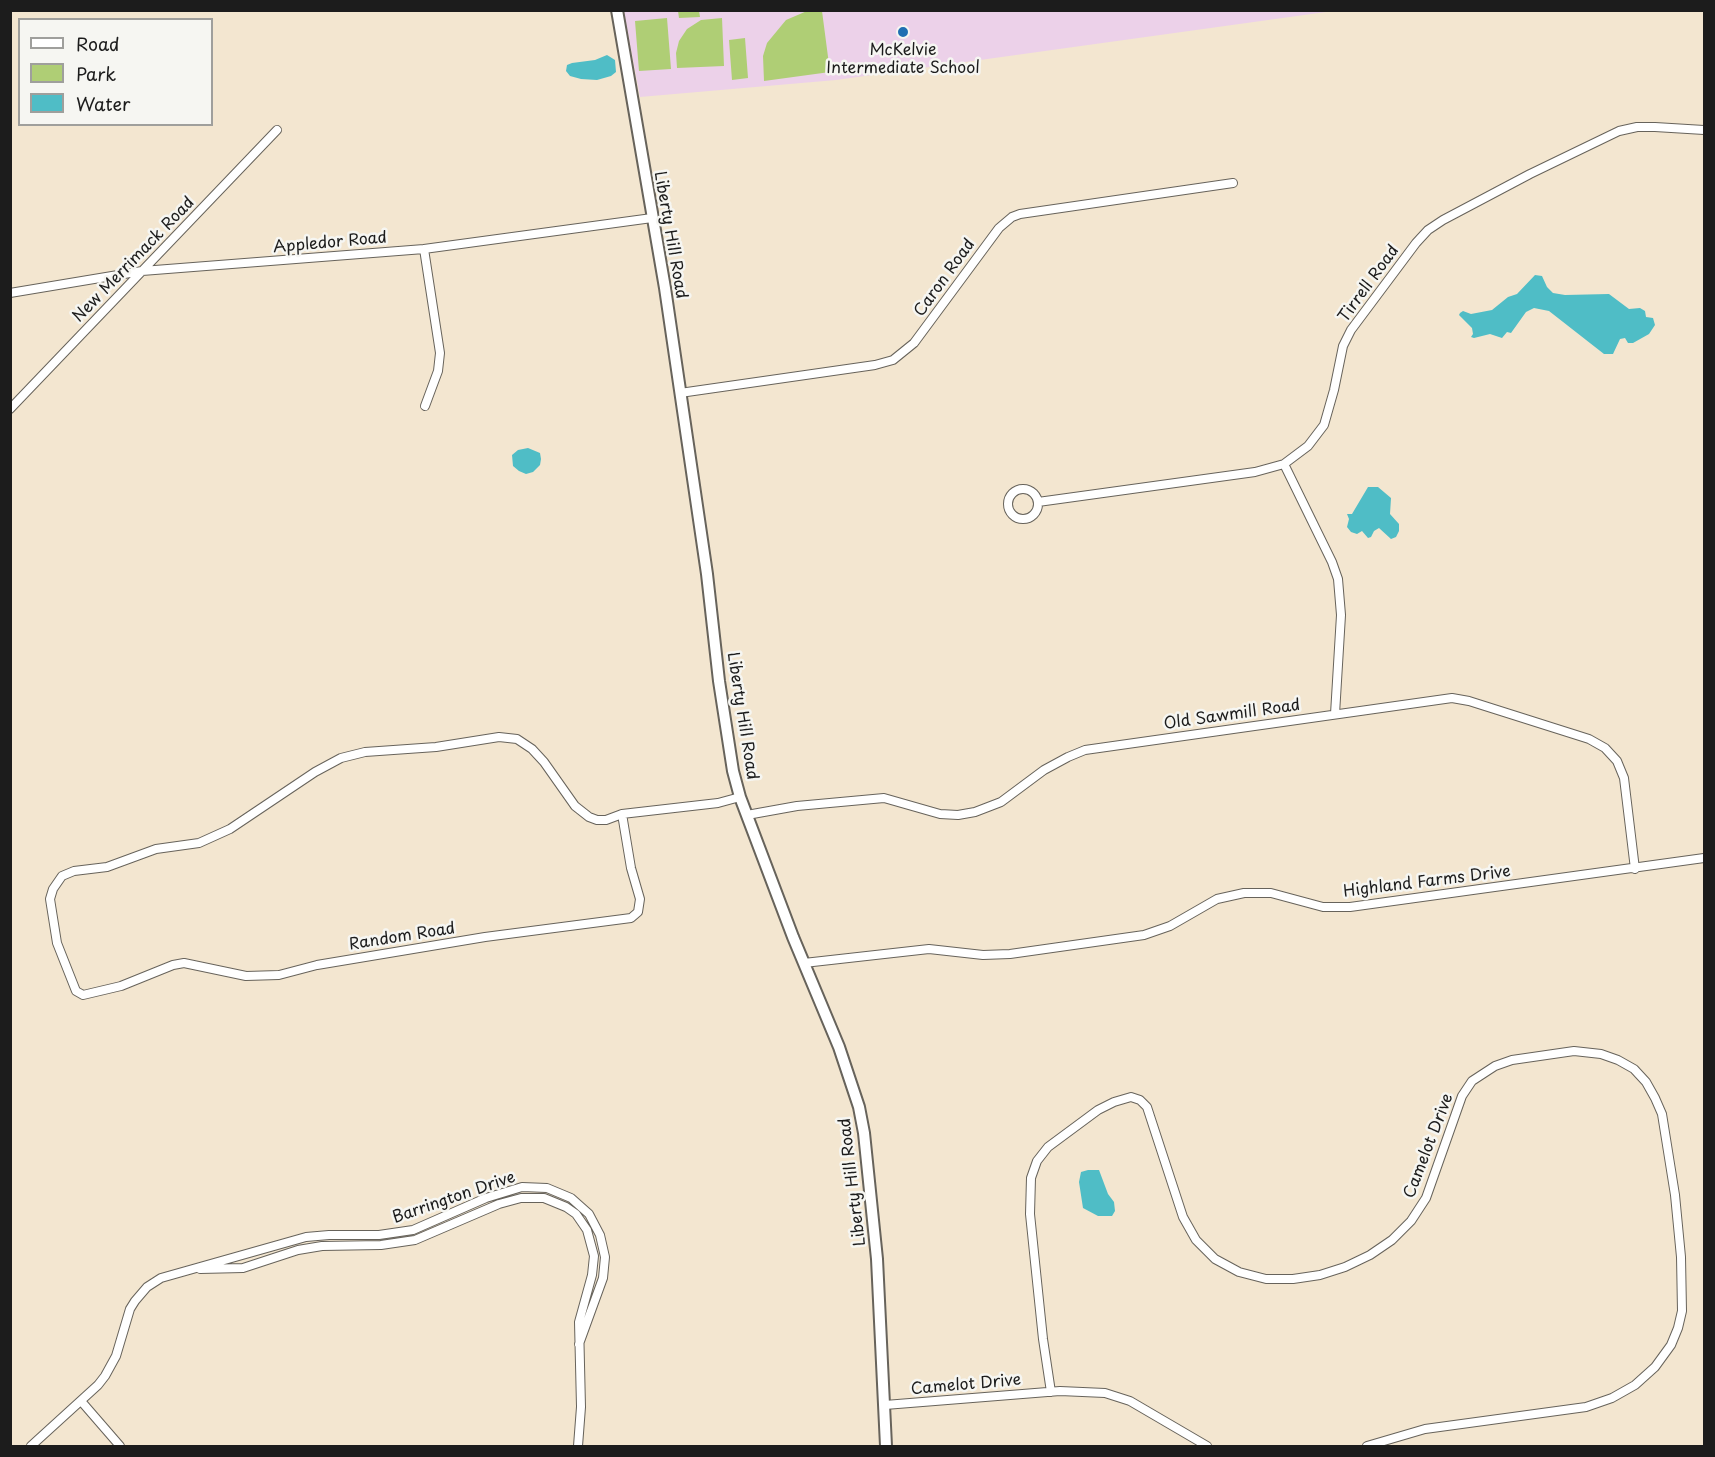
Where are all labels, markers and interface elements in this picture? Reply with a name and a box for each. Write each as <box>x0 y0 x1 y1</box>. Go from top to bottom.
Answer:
legend <box>18 18 213 126</box>
marker: McKelvie Intermediate School <box>896 25 910 39</box>
text: Road <box>76 30 120 57</box>
place label: McKelvie Intermediate School <box>826 41 980 79</box>
text: Park <box>76 60 116 87</box>
text: Water <box>76 90 130 117</box>
street label: Liberty Hill Road <box>649 170 691 300</box>
street label: New Merrimack Road <box>69 193 199 327</box>
street label: Appledor Road <box>272 228 388 258</box>
street label: Caron Road <box>910 235 980 321</box>
street label: Tirrell Road <box>1335 242 1403 326</box>
street label: Liberty Hill Road <box>722 651 762 781</box>
street label: Old Sawmill Road <box>1162 696 1302 734</box>
street label: Highland Farms Drive <box>1342 862 1512 902</box>
street label: Random Road <box>347 919 457 955</box>
street label: Camelot Drive <box>1400 1091 1458 1201</box>
street label: Liberty Hill Road <box>836 1117 870 1247</box>
street label: Barrington Drive <box>390 1168 518 1228</box>
street label: Camelot Drive <box>910 1371 1022 1399</box>

